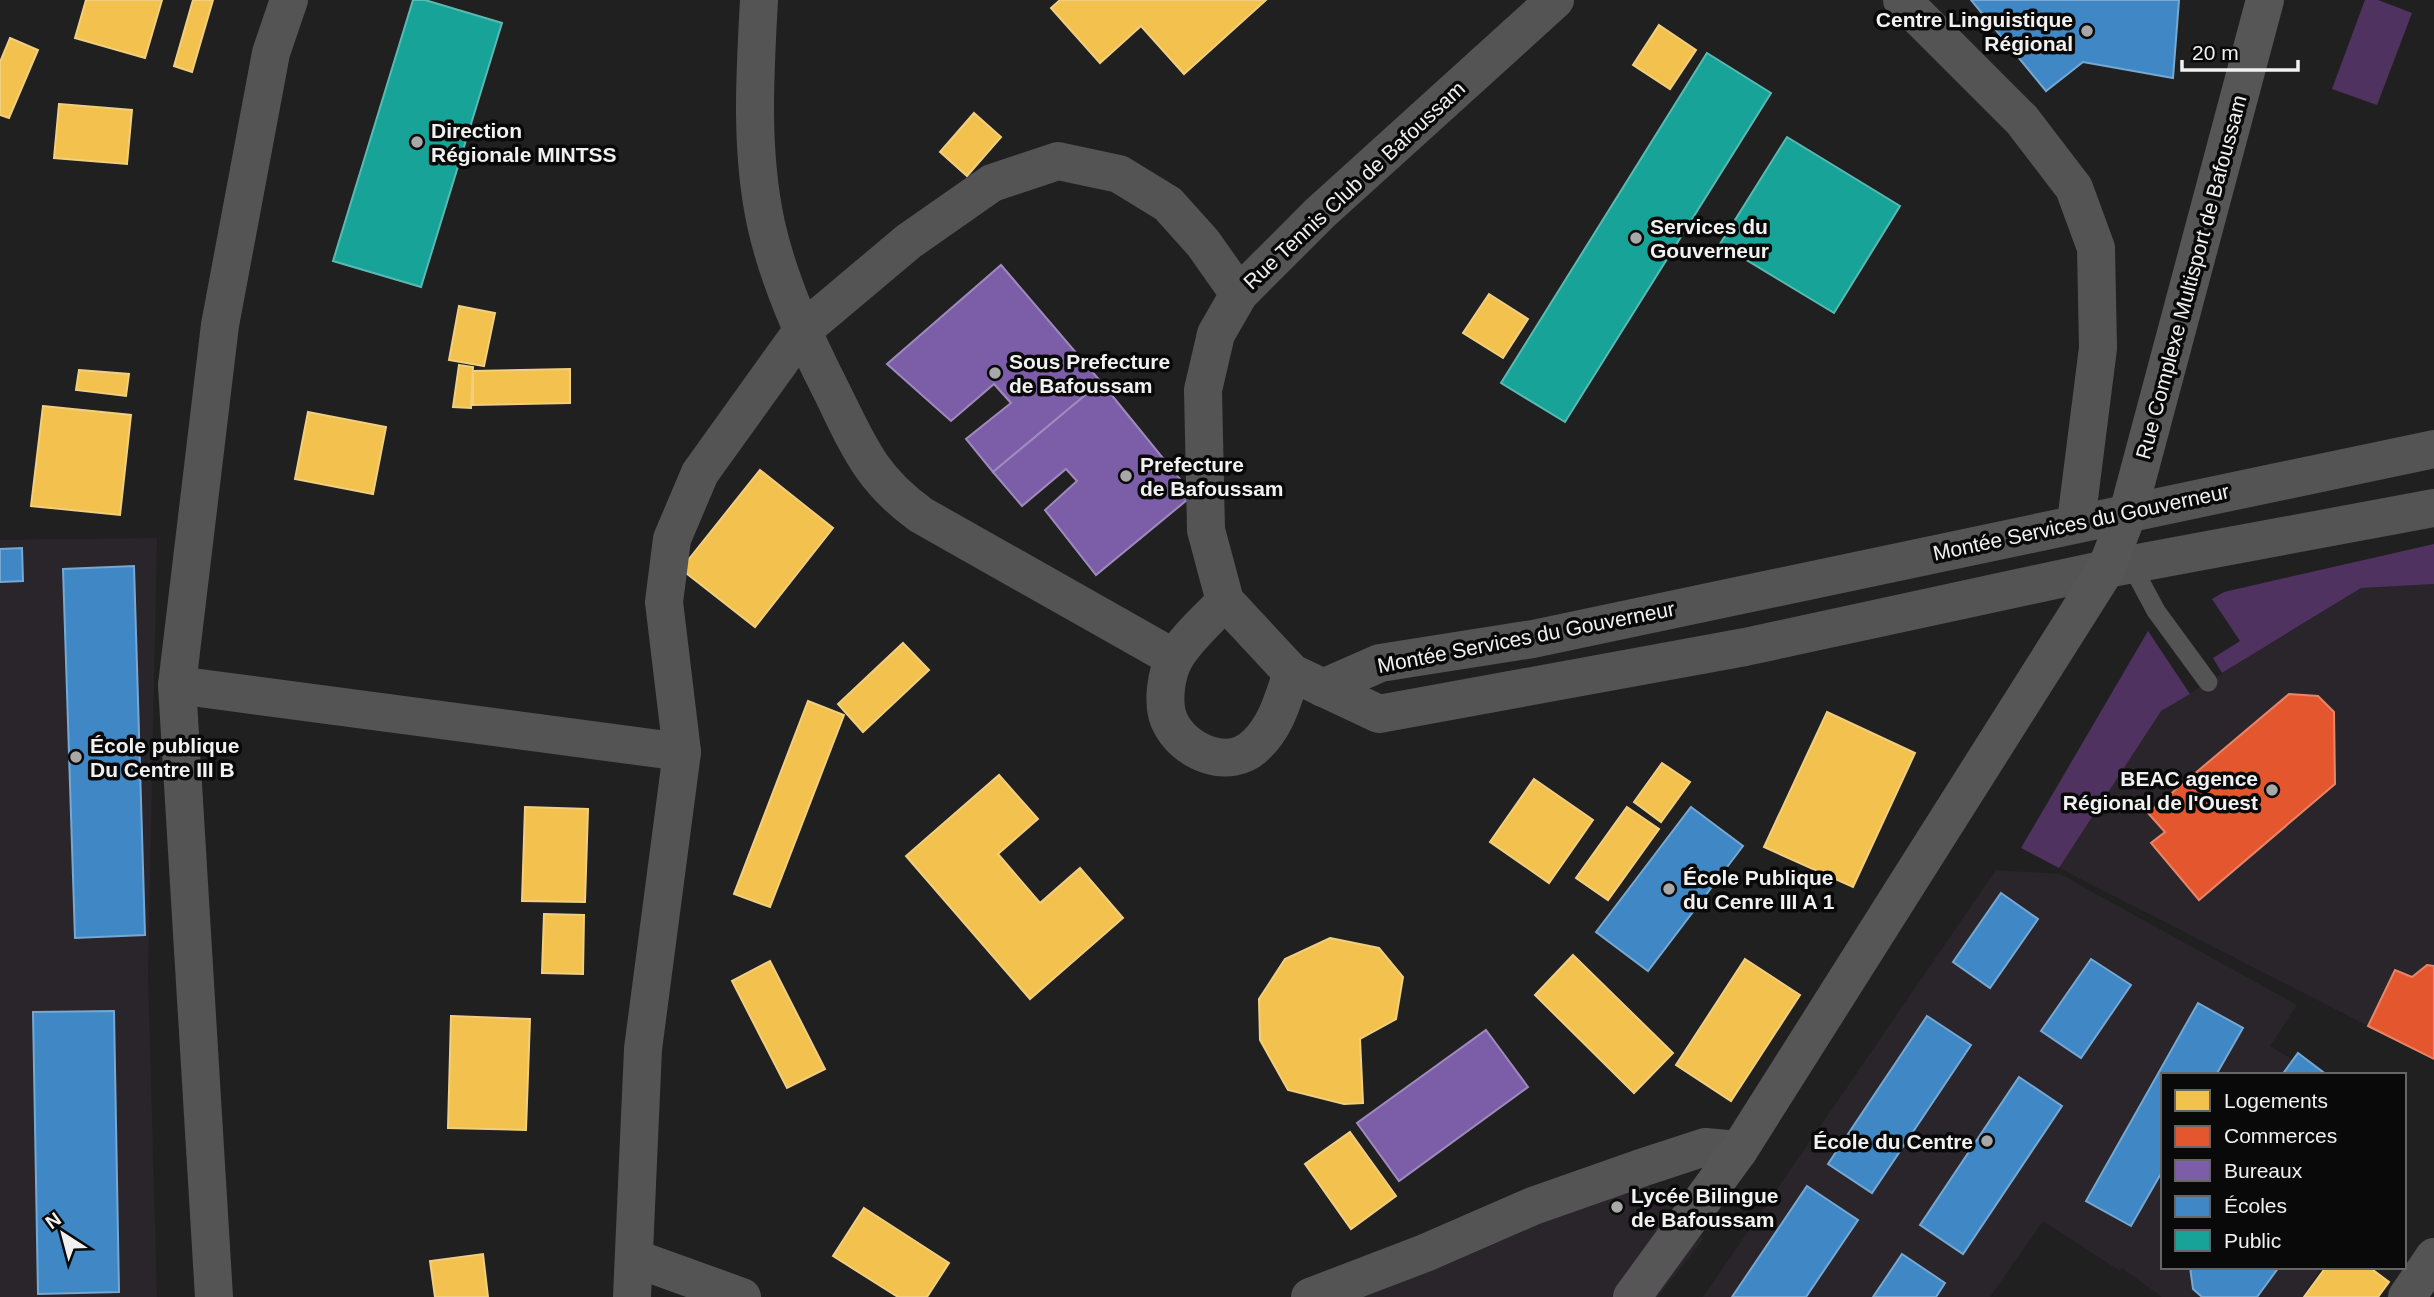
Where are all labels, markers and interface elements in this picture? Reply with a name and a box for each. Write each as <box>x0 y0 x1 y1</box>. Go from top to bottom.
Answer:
place label: Centre Linguistique Régional <box>1876 8 2073 55</box>
marker: Centre Linguistique Régional <box>2079 23 2095 39</box>
scale bar <box>2182 28 2298 72</box>
text: 20 m <box>2192 41 2239 64</box>
street label: Rue Tennis Club de Bafoussam <box>1239 76 1469 294</box>
street label: Rue Complexe Multisport de Bafoussam <box>2131 93 2251 461</box>
place label: Direction Régionale MINTSS <box>431 119 617 166</box>
marker: Direction Régionale MINTSS <box>409 134 425 150</box>
place label: Services du Gouverneur <box>1650 215 1769 262</box>
marker: Services du Gouverneur <box>1628 230 1644 246</box>
place label: Sous Prefecture de Bafoussam <box>1009 350 1170 397</box>
marker: Sous Prefecture de Bafoussam <box>987 365 1003 381</box>
place label: Prefecture de Bafoussam <box>1140 453 1284 500</box>
marker: Prefecture de Bafoussam <box>1118 468 1134 484</box>
street label: Montée Services du Gouverneur <box>1931 479 2231 565</box>
street label: Montée Services du Gouverneur <box>1375 597 1677 677</box>
place label: École publique Du Centre III B <box>90 734 239 781</box>
marker: École publique Du Centre III B <box>68 749 84 765</box>
place label: BEAC agence Régional de l'Ouest <box>2063 767 2258 814</box>
marker: BEAC agence Régional de l'Ouest <box>2264 782 2280 798</box>
place label: École Publique du Cenre III A 1 <box>1683 866 1835 913</box>
marker: École Publique du Cenre III A 1 <box>1661 881 1677 897</box>
legend <box>2161 1073 2406 1269</box>
text: Logements <box>2224 1089 2328 1112</box>
text: Commerces <box>2224 1124 2337 1147</box>
place label: École du Centre <box>1813 1130 1973 1153</box>
marker: École du Centre <box>1979 1133 1995 1149</box>
text: Bureaux <box>2224 1159 2303 1182</box>
place label: Lycée Bilingue de Bafoussam <box>1631 1184 1778 1231</box>
text: Écoles <box>2224 1194 2287 1217</box>
north arrow <box>28 1199 98 1269</box>
marker: Lycée Bilingue de Bafoussam <box>1609 1199 1625 1215</box>
text: N <box>42 1208 65 1233</box>
text: Public <box>2224 1229 2281 1252</box>

